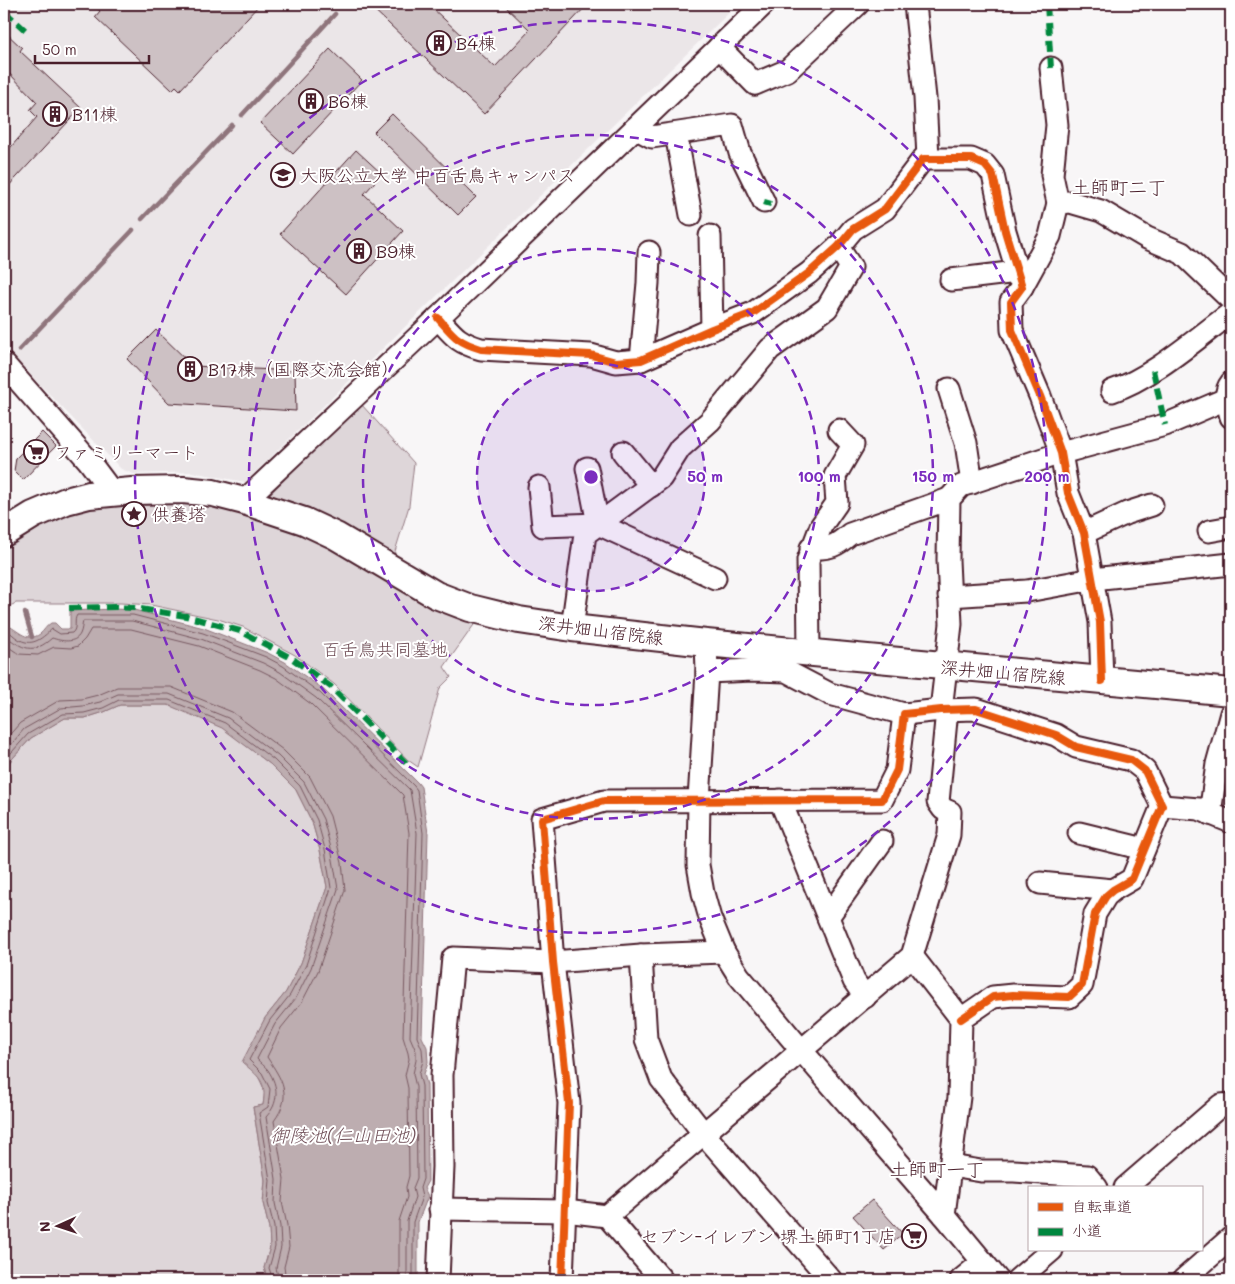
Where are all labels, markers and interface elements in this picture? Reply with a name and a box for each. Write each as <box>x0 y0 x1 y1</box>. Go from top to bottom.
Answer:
building icon: B4棟 <box>426 30 452 56</box>
place label: B4棟 <box>456 31 496 55</box>
scale bar <box>35 32 149 64</box>
text: 50 m <box>42 39 77 59</box>
building icon: B6棟 <box>298 88 324 114</box>
place label: B6棟 <box>328 89 368 113</box>
building icon: B11棟 <box>42 101 68 127</box>
place label: B11棟 <box>72 102 117 126</box>
school or university icon: 大阪公立大学 中百舌鳥キャンパス <box>270 162 296 188</box>
place label: 大阪公立大学 中百舌鳥キャンパス <box>300 163 575 187</box>
district label: 土師町二丁 <box>1071 174 1167 199</box>
building icon: B9棟 <box>346 238 372 264</box>
place label: B9棟 <box>376 239 416 263</box>
building icon: B17棟（国際交流会館） <box>177 356 203 382</box>
place label: B17棟（国際交流会館） <box>208 357 399 381</box>
supermarket icon: ファミリーマート <box>23 439 49 465</box>
place label: ファミリーマート <box>54 440 198 464</box>
text: 50 m <box>687 466 723 486</box>
text: 100 m <box>797 466 841 486</box>
text: 150 m <box>912 466 954 486</box>
text: 200 m <box>1025 466 1070 486</box>
centre of rings <box>582 468 600 486</box>
place icon: 供養塔 <box>121 501 147 527</box>
place label: 供養塔 <box>152 502 206 526</box>
street label: 深井畑山宿院線 <box>537 610 665 650</box>
park label: 百舌鳥共同墓地 <box>322 637 448 661</box>
street label: 深井畑山宿院線 <box>939 655 1067 689</box>
water label: 御陵池(仁山田池) <box>270 1122 416 1147</box>
district label: 土師町一丁 <box>889 1156 985 1181</box>
legend <box>1028 1186 1202 1252</box>
text: 自転車道 <box>1072 1196 1132 1216</box>
north arrow <box>32 1202 82 1252</box>
text: 小道 <box>1072 1220 1102 1240</box>
text: N <box>35 1221 54 1233</box>
supermarket icon: セブン-イレブン 堺土師町1丁店 <box>901 1223 927 1249</box>
place label: セブン-イレブン 堺土師町1丁店 <box>641 1224 896 1248</box>

